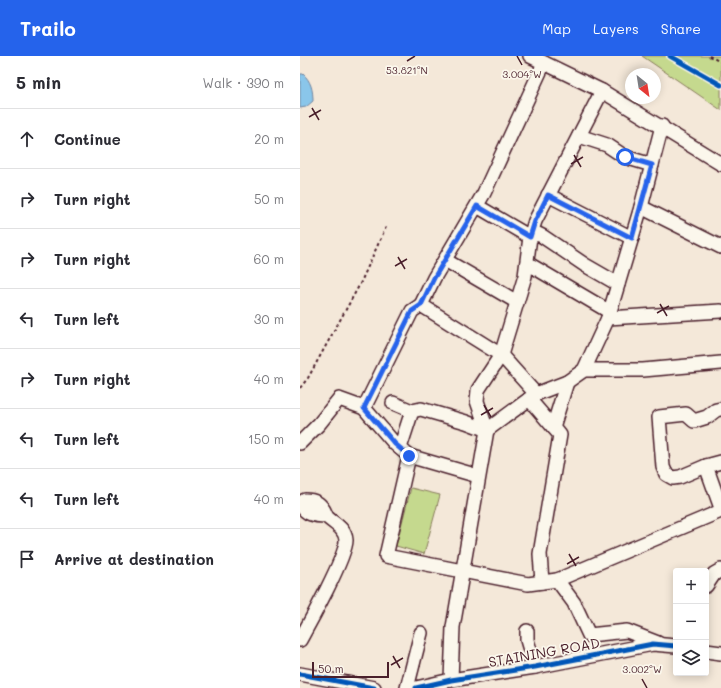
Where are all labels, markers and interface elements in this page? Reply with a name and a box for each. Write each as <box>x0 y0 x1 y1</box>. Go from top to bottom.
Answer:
text: Trailo <box>20 16 76 41</box>
text: Map <box>542 19 571 38</box>
text: Layers <box>593 19 639 38</box>
text: Share <box>661 19 701 38</box>
text: 53.821°N <box>386 63 428 77</box>
text: 3.004°W <box>502 67 542 81</box>
north arrow <box>625 68 661 104</box>
text: 5 min <box>16 71 61 93</box>
text: Walk · 390 m <box>202 74 284 91</box>
icon: ahead <box>16 128 38 150</box>
text: Continue <box>54 129 121 149</box>
text: 20 m <box>254 130 284 147</box>
route start <box>616 148 634 166</box>
icon: right <box>16 188 38 210</box>
text: Turn right <box>54 189 131 209</box>
text: 50 m <box>254 190 284 207</box>
icon: right <box>16 248 38 270</box>
text: Turn right <box>54 249 131 269</box>
text: 60 m <box>254 250 284 267</box>
icon: left <box>16 308 38 330</box>
text: Turn left <box>54 309 119 329</box>
text: 30 m <box>254 310 284 327</box>
icon: right <box>16 368 38 390</box>
text: Turn right <box>54 369 131 389</box>
text: 40 m <box>254 370 284 387</box>
icon: left <box>16 428 38 450</box>
text: Turn left <box>54 429 119 449</box>
text: 150 m <box>248 430 284 447</box>
route end <box>400 447 418 465</box>
icon: left <box>16 488 38 510</box>
text: Turn left <box>54 489 119 509</box>
text: 40 m <box>254 490 284 507</box>
icon: arrive <box>16 548 38 570</box>
text: Arrive at destination <box>54 549 214 569</box>
map controls <box>673 568 709 676</box>
button: + <box>673 568 709 604</box>
button: − <box>673 604 709 640</box>
street label: STAINING ROAD <box>487 633 601 671</box>
button: layers <box>673 640 709 676</box>
scale bar <box>312 660 389 679</box>
text: 50 m <box>318 661 344 676</box>
text: 3.002°W <box>622 662 662 676</box>

